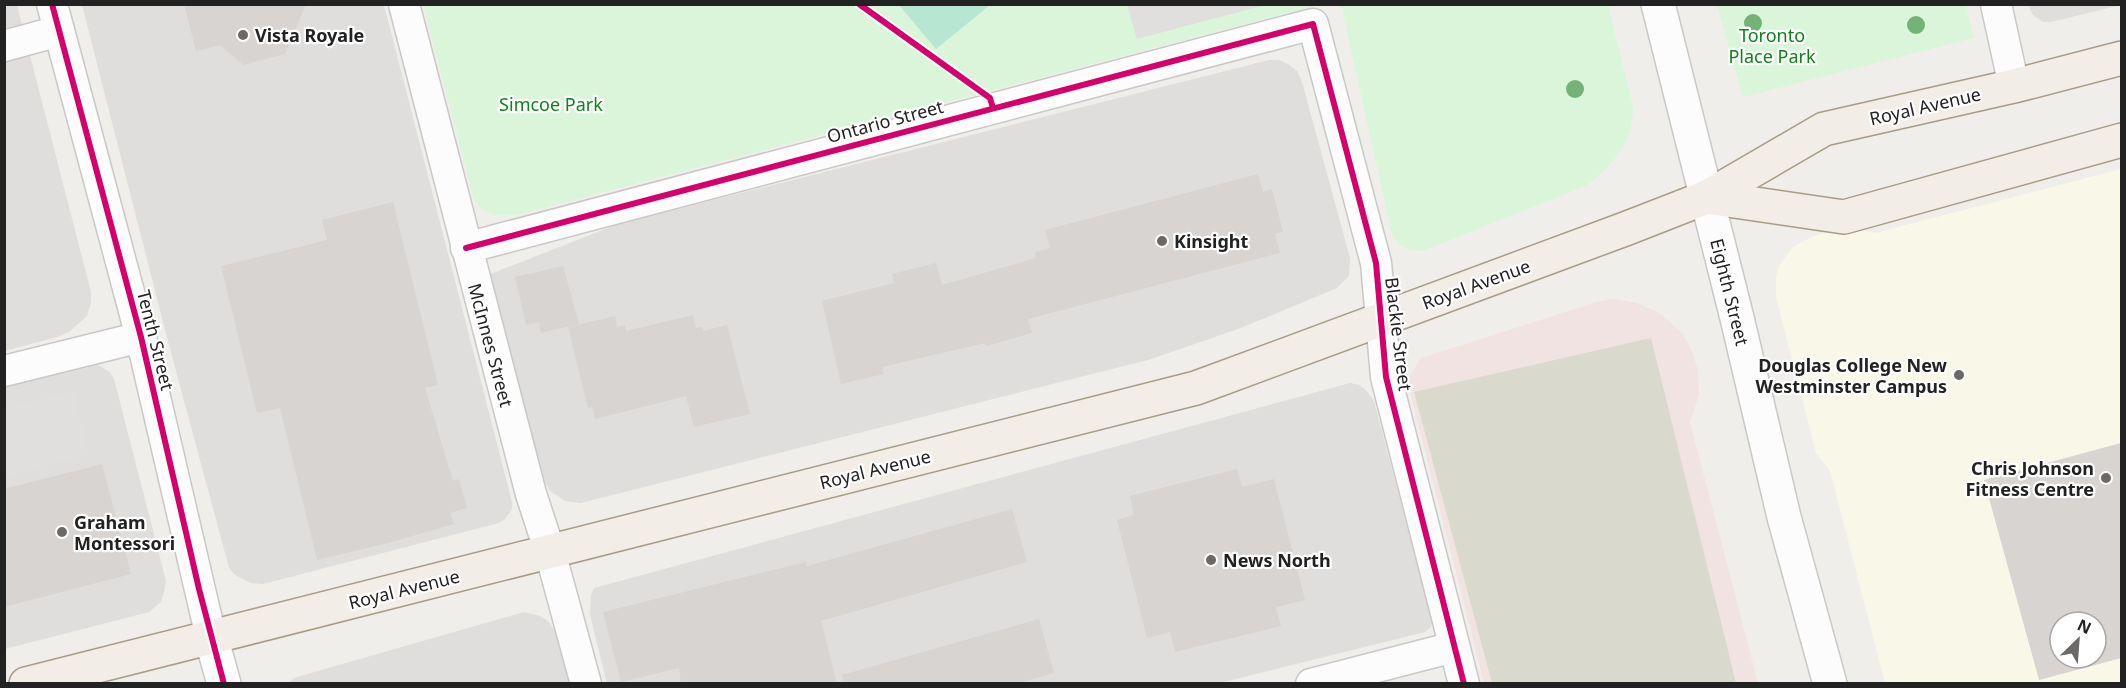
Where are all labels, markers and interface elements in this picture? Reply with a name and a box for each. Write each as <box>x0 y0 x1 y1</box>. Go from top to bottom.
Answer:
place label: Vista Royale <box>255 23 364 47</box>
park label: Toronto Place Park <box>1728 23 1816 68</box>
marker: Vista Royale <box>236 28 250 42</box>
street label: Royal Avenue <box>1867 82 1983 130</box>
park label: Simcoe Park <box>499 92 603 116</box>
street label: Ontario Street <box>824 94 946 148</box>
place label: Kinsight <box>1174 229 1249 253</box>
marker: Kinsight <box>1155 234 1169 248</box>
street label: Eighth Street <box>1705 236 1755 348</box>
street label: Royal Avenue <box>1419 253 1533 315</box>
street label: Blackie Street <box>1380 276 1418 393</box>
street label: McInnes Street <box>463 281 519 410</box>
street label: Tenth Street <box>132 287 180 393</box>
place label: Douglas College New Westminster Campus <box>1755 353 1948 398</box>
marker: Douglas College New Westminster Campus <box>1952 368 1966 382</box>
street label: Royal Avenue <box>817 444 933 494</box>
place label: Chris Johnson Fitness Centre <box>1965 456 2094 501</box>
marker: Chris Johnson Fitness Centre <box>2099 471 2113 485</box>
place label: Graham Montessori <box>74 510 175 555</box>
marker: Graham Montessori <box>55 525 69 539</box>
place label: News North <box>1223 548 1331 572</box>
marker: News North <box>1204 553 1218 567</box>
street label: Royal Avenue <box>346 564 462 614</box>
north arrow <box>2048 610 2108 670</box>
text: N <box>2074 614 2095 639</box>

